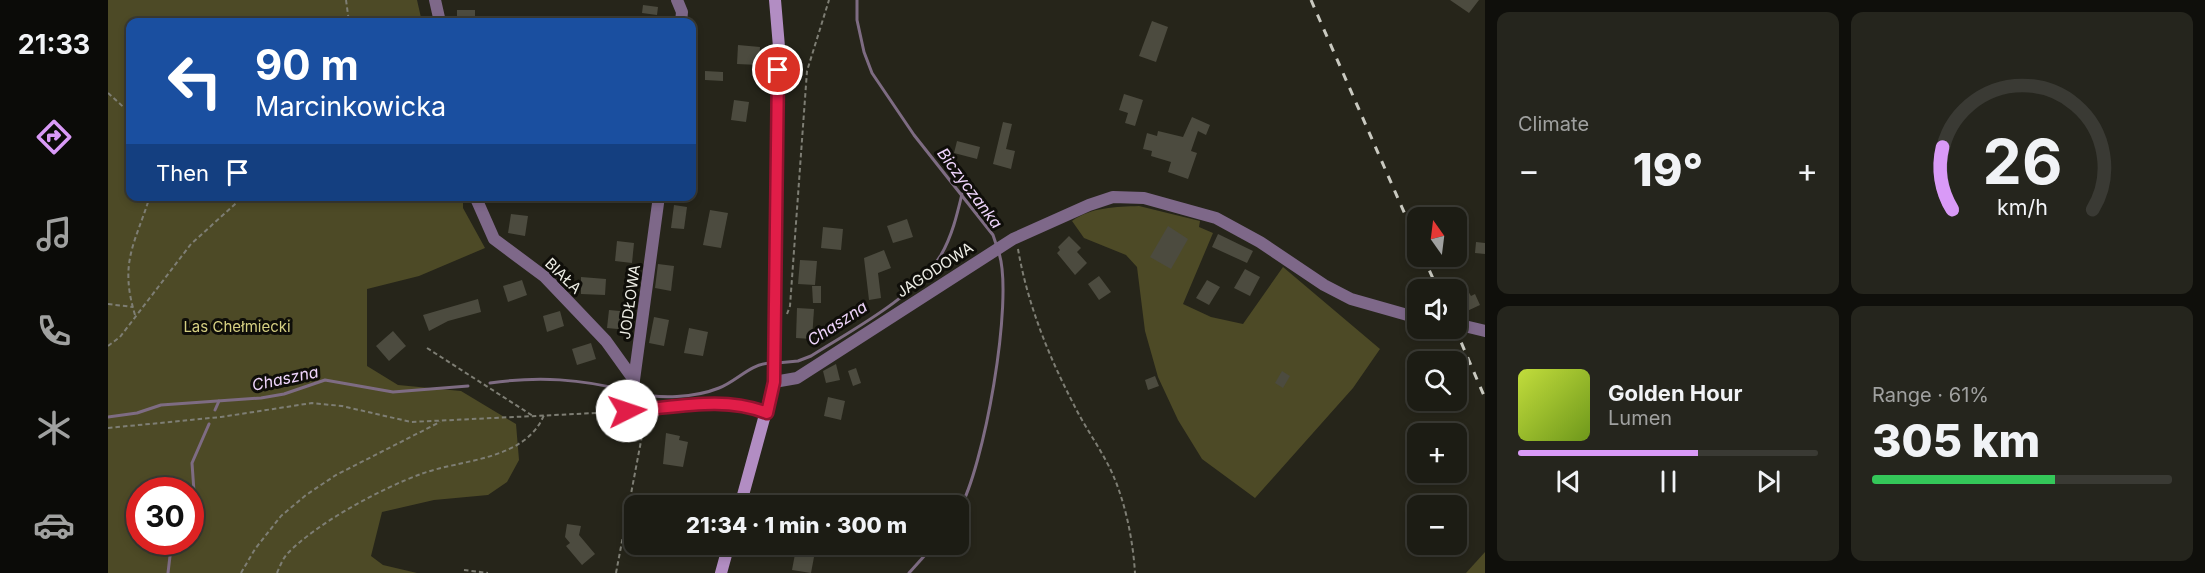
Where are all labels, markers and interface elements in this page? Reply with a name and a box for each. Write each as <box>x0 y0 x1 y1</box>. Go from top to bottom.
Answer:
text: 21:33 <box>18 28 90 61</box>
text: 90 m <box>255 39 359 90</box>
icon: left <box>156 42 234 120</box>
pin <box>752 44 803 95</box>
icon: arrive <box>761 53 794 86</box>
text: Marcinkowicka <box>255 90 446 123</box>
text: Climate <box>1518 112 1589 136</box>
icon: directions <box>33 116 75 158</box>
text: 26 <box>1982 124 2062 199</box>
text: 19° <box>1633 142 1703 197</box>
water label: Biczyczanka <box>933 144 1007 232</box>
text: − <box>1518 150 1540 190</box>
text: + <box>1796 150 1818 190</box>
icon: arrive <box>221 156 254 189</box>
text: Then <box>156 160 209 186</box>
text: km/h <box>1997 194 2047 220</box>
north arrow <box>1407 207 1467 267</box>
map controls <box>1407 207 1467 555</box>
icon: music <box>33 213 75 255</box>
street label: JAGODOWA <box>893 238 977 301</box>
street label: BIAŁA <box>541 254 586 298</box>
street label: JODŁOWA <box>615 263 644 340</box>
button: sound <box>1407 279 1467 339</box>
water label: Chaszna <box>803 296 871 350</box>
icon: phone <box>33 310 75 352</box>
park label: Las Chełmiecki <box>183 317 291 336</box>
button: search <box>1407 351 1467 411</box>
water label: Chaszna <box>250 361 320 395</box>
position arrow <box>595 379 659 443</box>
text: Golden Hour <box>1608 380 1742 406</box>
text: Range · 61% <box>1872 383 1989 407</box>
text: Lumen <box>1608 406 1672 430</box>
icon: climate <box>33 407 75 449</box>
text: 305 km <box>1872 413 2040 468</box>
button: + <box>1407 423 1467 483</box>
icon: previous <box>1552 465 1585 498</box>
icon: pause <box>1652 465 1685 498</box>
icon: next <box>1752 465 1785 498</box>
speed limit sign: 30 <box>126 477 204 555</box>
button: − <box>1407 495 1467 555</box>
icon: car <box>33 504 75 546</box>
text: 21:34 · 1 min · 300 m <box>686 512 907 538</box>

